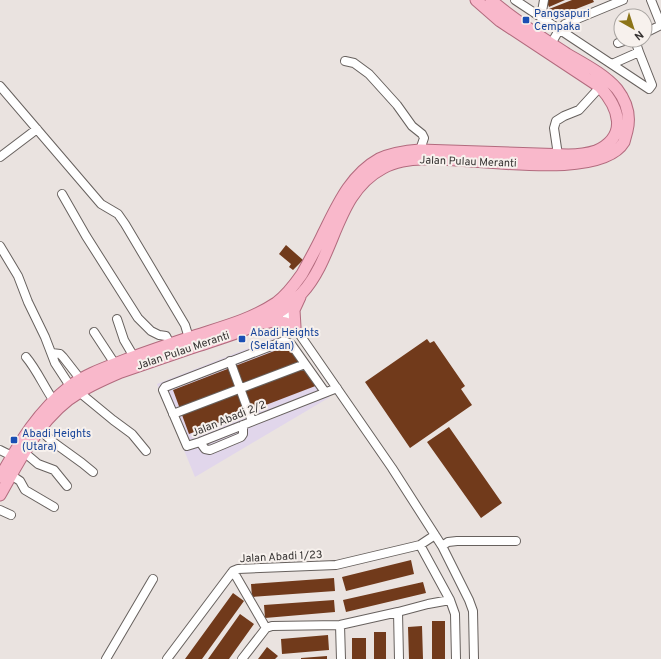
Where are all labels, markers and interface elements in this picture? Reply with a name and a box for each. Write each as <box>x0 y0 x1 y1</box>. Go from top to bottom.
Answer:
place label: Pangsapuri Cempaka <box>534 7 590 34</box>
north arrow <box>613 8 653 48</box>
marker: Pangsapuri Cempaka <box>521 15 531 25</box>
text: N <box>631 27 646 43</box>
street label: Jalan Pulau Meranti <box>419 153 517 171</box>
place label: Abadi Heights (Selatan) <box>250 326 319 353</box>
street label: Jalan Pulau Meranti <box>135 329 231 373</box>
marker: Abadi Heights (Selatan) <box>237 334 247 344</box>
street label: Jalan Abadi 2/2 <box>190 398 268 440</box>
place label: Abadi Heights (Utara) <box>22 427 91 454</box>
marker: Abadi Heights (Utara) <box>9 435 19 445</box>
street label: Jalan Abadi 1/23 <box>239 548 323 566</box>

